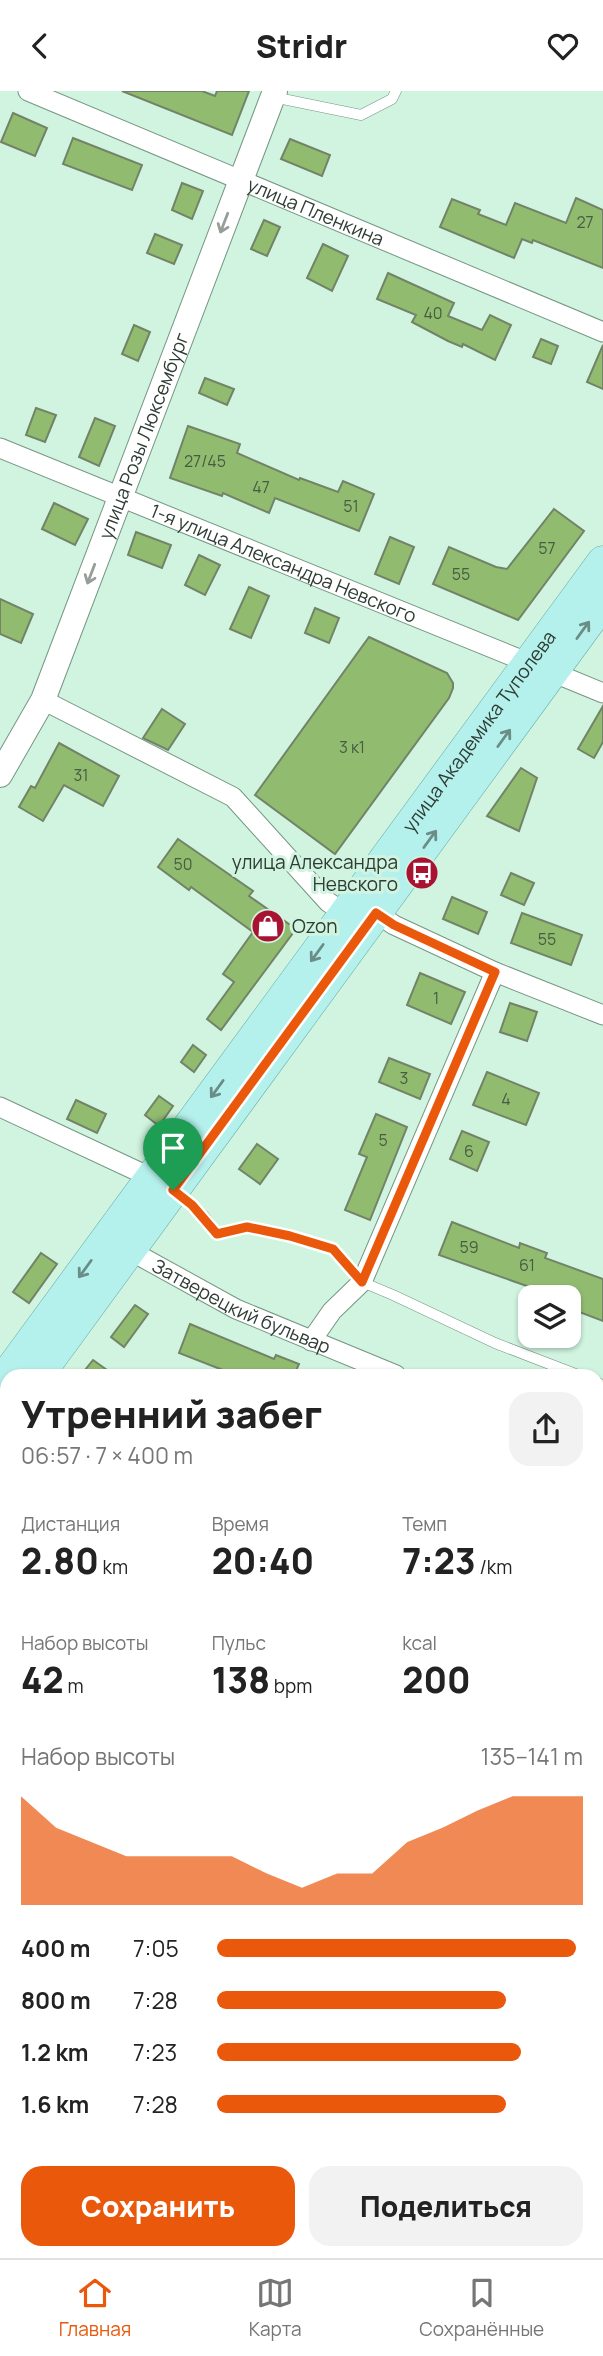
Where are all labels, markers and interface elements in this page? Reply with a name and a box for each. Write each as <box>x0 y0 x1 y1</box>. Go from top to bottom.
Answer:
text: Stridr <box>256 24 347 68</box>
icon: back <box>21 27 59 65</box>
icon: heart <box>544 27 582 65</box>
street label: улица Пленкина <box>243 171 388 252</box>
house number: 27 <box>576 211 594 233</box>
one-way arrow <box>217 212 229 234</box>
house number: 40 <box>423 302 443 324</box>
street label: улица Розы Люксембург <box>92 329 195 543</box>
house number: 27/45 <box>184 450 226 472</box>
house number: 47 <box>252 476 270 498</box>
house number: 51 <box>343 495 359 517</box>
street label: 1-я улица Александра Невского <box>147 498 420 629</box>
house number: 57 <box>538 537 556 559</box>
one-way arrow <box>84 562 96 584</box>
house number: 55 <box>452 563 470 585</box>
one-way arrow <box>575 621 590 640</box>
street label: улица Академика Туполева <box>396 625 562 838</box>
one-way arrow <box>496 728 511 747</box>
house number: 3 к1 <box>339 736 365 758</box>
house number: 31 <box>73 764 89 786</box>
one-way arrow <box>423 830 437 849</box>
place label: улица Александра Невского <box>232 849 398 897</box>
house number: 50 <box>174 853 193 875</box>
bus stop icon: улица Александра Невского <box>403 854 441 892</box>
shop icon: Ozon <box>249 907 287 945</box>
place label: Ozon <box>292 913 338 939</box>
house number: 55 <box>538 928 556 950</box>
one-way arrow <box>310 943 324 962</box>
house number: 1 <box>433 987 439 1009</box>
house number: 3 <box>400 1067 408 1089</box>
one-way arrow <box>210 1080 225 1099</box>
house number: 4 <box>501 1088 511 1110</box>
pin <box>143 1118 203 1190</box>
icon: arrive <box>154 1129 192 1167</box>
house number: 5 <box>378 1129 388 1151</box>
house number: 6 <box>464 1140 474 1162</box>
house number: 59 <box>459 1236 479 1258</box>
street label: Затверецкий бульвар <box>148 1252 335 1360</box>
house number: 61 <box>519 1254 535 1276</box>
one-way arrow <box>78 1259 93 1278</box>
map controls <box>518 1285 581 1348</box>
button: layers <box>518 1285 581 1348</box>
text: Утренний забег <box>21 1387 322 1439</box>
button: share <box>509 1392 583 1466</box>
text: 06:57 · 7 × 400 m <box>21 1439 193 1471</box>
text: Дистанция <box>21 1511 120 1537</box>
text: Время <box>212 1511 269 1537</box>
text: Темп <box>402 1511 447 1537</box>
text: 2.80 <box>21 1537 99 1585</box>
text: 20:40 <box>212 1537 314 1585</box>
text: 7:23 <box>402 1537 476 1585</box>
text: km <box>99 1554 128 1580</box>
text: /km <box>476 1554 512 1580</box>
text: Набор высоты <box>21 1630 148 1656</box>
text: Пульс <box>212 1630 266 1656</box>
text: kcal <box>402 1630 437 1656</box>
text: 42 <box>21 1656 64 1704</box>
text: 138 <box>212 1656 270 1704</box>
text: 200 <box>402 1656 471 1704</box>
text: m <box>64 1673 84 1699</box>
text: bpm <box>270 1673 312 1699</box>
text: Набор высоты <box>21 1740 175 1772</box>
text: 135–141 m <box>480 1740 583 1772</box>
text: 400 m <box>21 1932 91 1964</box>
text: 7:05 <box>133 1932 179 1964</box>
text: 800 m <box>21 1984 91 2016</box>
text: 7:28 <box>133 1984 178 2016</box>
text: 1.2 km <box>21 2036 88 2068</box>
text: 7:23 <box>133 2036 177 2068</box>
text: 1.6 km <box>21 2088 89 2120</box>
text: 7:28 <box>133 2088 178 2120</box>
button: Сохранить <box>21 2166 295 2246</box>
button: Поделиться <box>309 2166 583 2246</box>
tab: Главная <box>59 2274 131 2342</box>
tab: Карта <box>249 2274 302 2342</box>
tab: Сохранённые <box>419 2274 544 2342</box>

